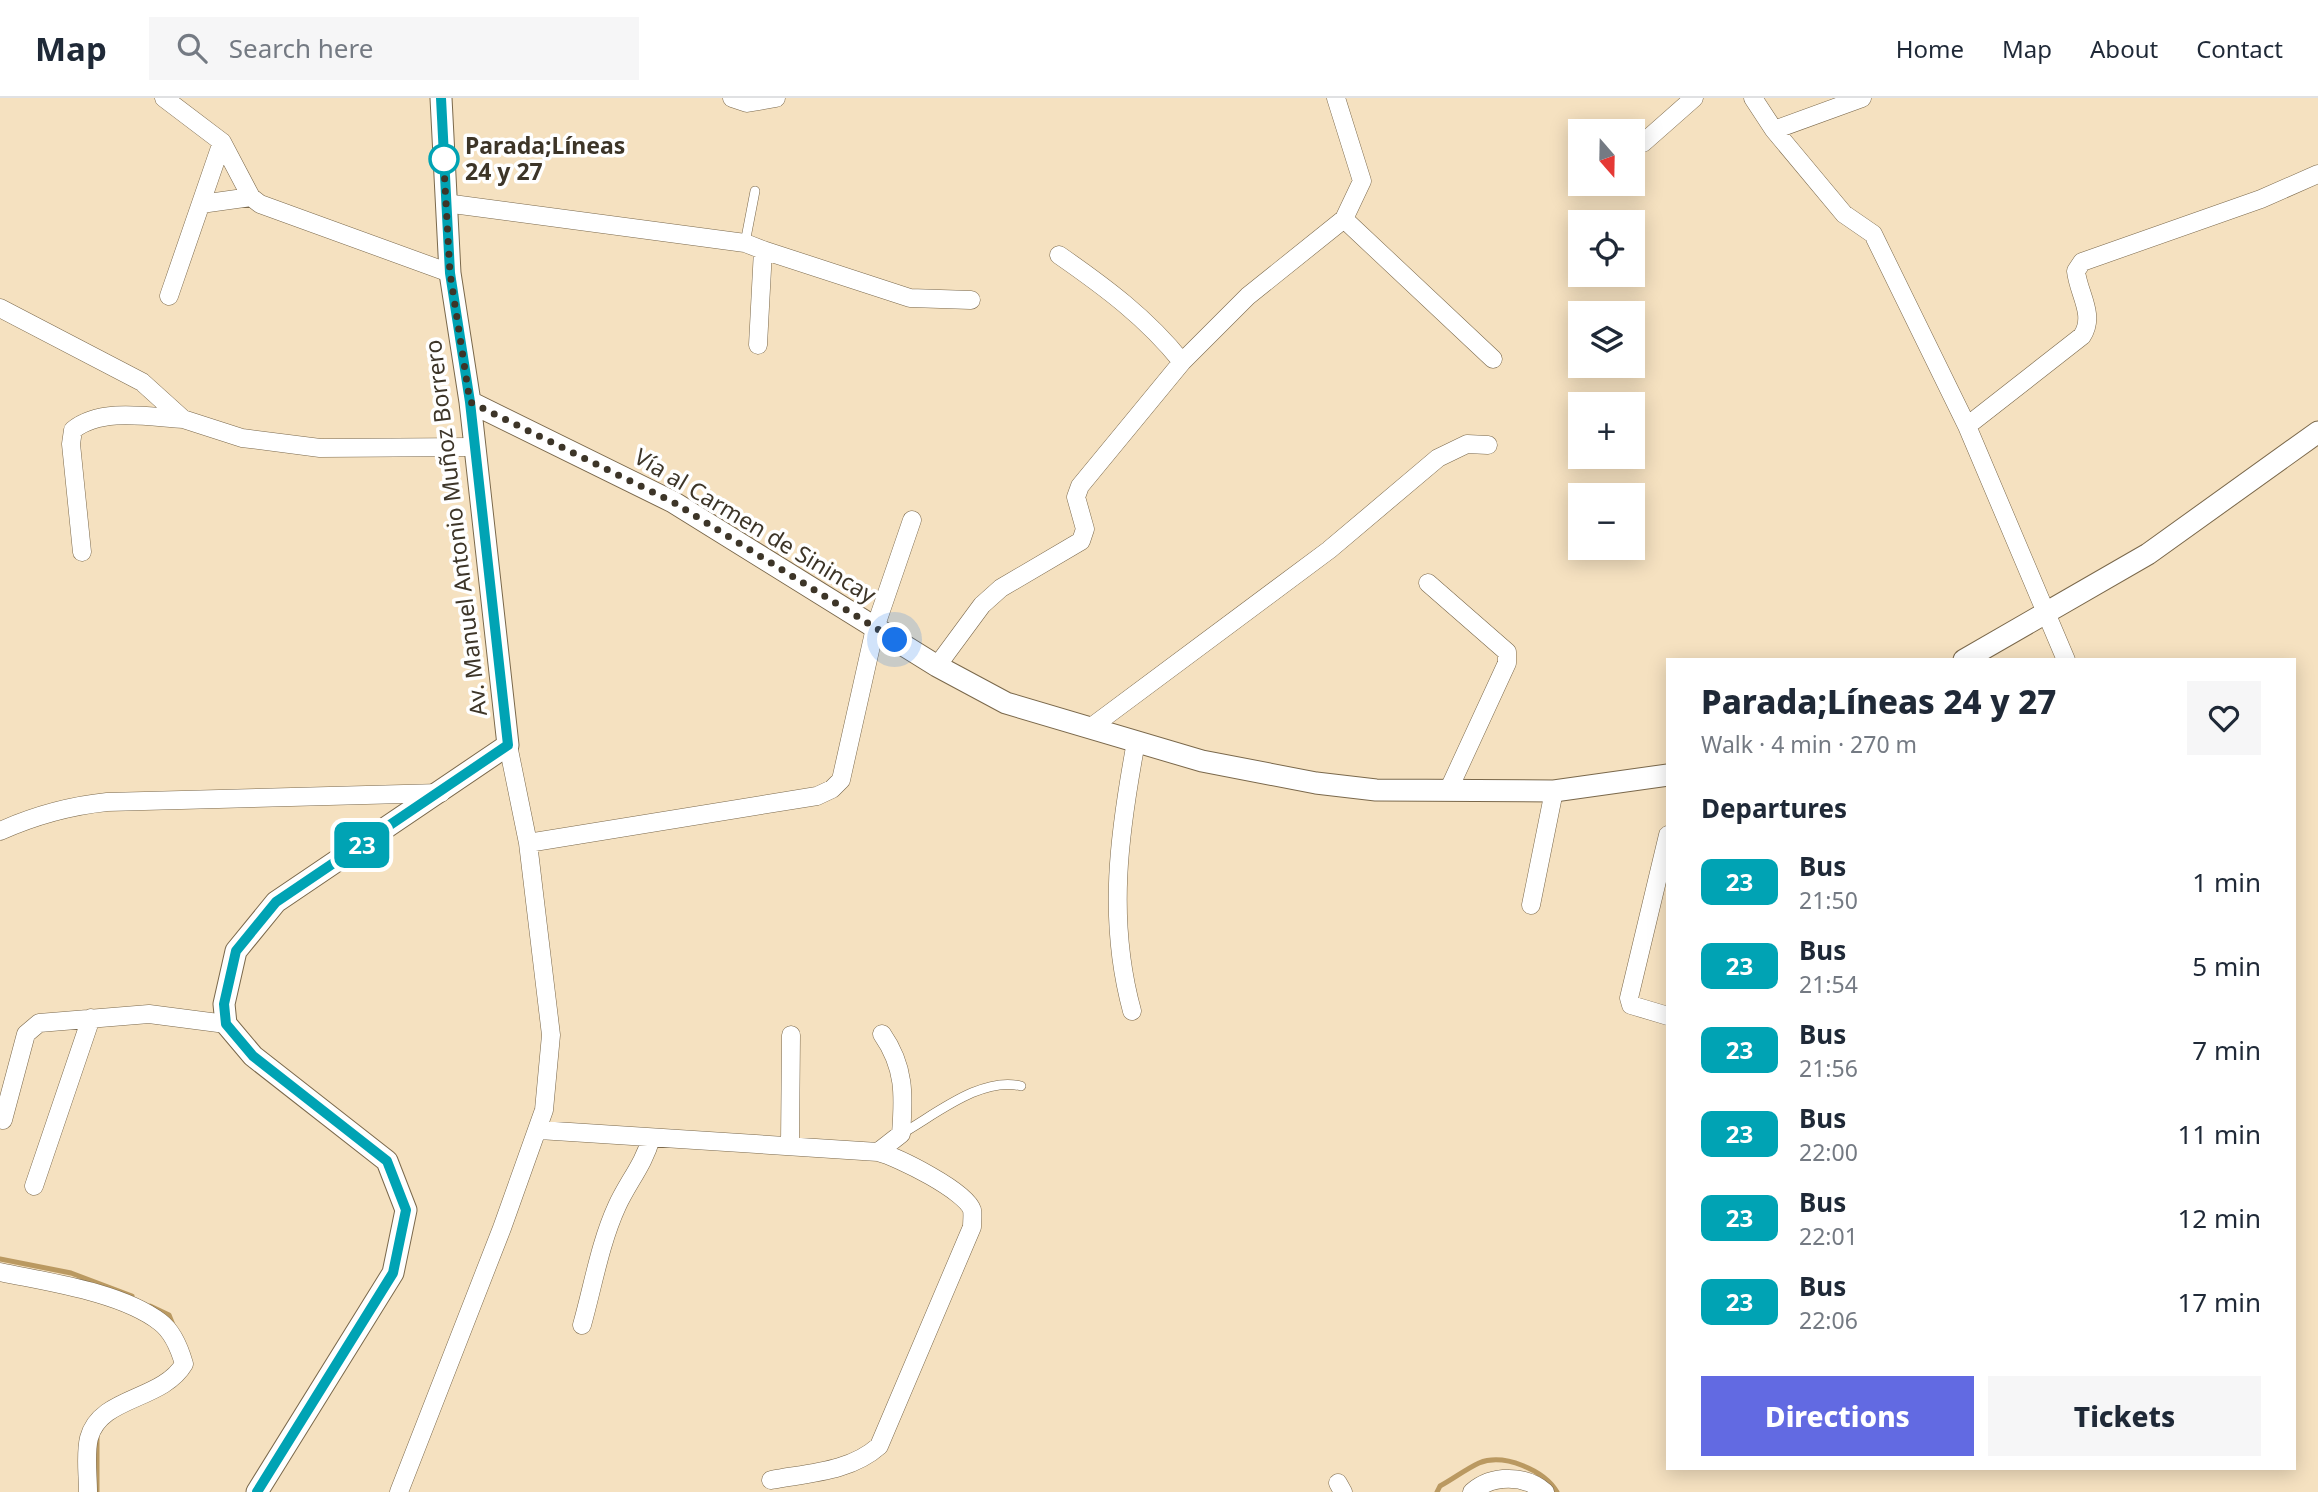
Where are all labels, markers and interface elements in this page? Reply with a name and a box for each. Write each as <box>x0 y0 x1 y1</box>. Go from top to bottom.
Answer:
search box <box>149 17 639 80</box>
text: Map <box>35 26 107 71</box>
icon: search <box>173 29 211 67</box>
text: Search here <box>229 30 373 66</box>
text: Home <box>1896 32 1964 65</box>
text: Map <box>2002 32 2052 65</box>
text: About <box>2090 32 2158 65</box>
text: Contact <box>2196 32 2283 65</box>
north arrow <box>1568 119 1645 196</box>
map controls <box>1568 119 1645 560</box>
place label: Parada;Líneas 24 y 27 <box>465 129 625 187</box>
marker: Parada;Líneas 24 y 27 <box>429 144 459 174</box>
button: locate <box>1568 210 1645 287</box>
button: layers <box>1568 301 1645 378</box>
street label: Av. Manuel Antonio Muñoz Borrero <box>416 338 494 718</box>
button: + <box>1568 392 1645 469</box>
street label: Vía al Carmen de Sinincay <box>629 440 883 610</box>
button: − <box>1568 483 1645 560</box>
your location <box>877 622 912 657</box>
text: Parada;Líneas 24 y 27 <box>1701 679 2056 724</box>
button: heart <box>2187 681 2261 755</box>
text: Walk · 4 min · 270 m <box>1701 728 1917 760</box>
text: Departures <box>1701 790 1847 826</box>
line badge: 23 <box>330 822 394 868</box>
text: 23 <box>348 828 376 861</box>
text: Bus <box>1799 848 1846 884</box>
text: 1 min <box>2192 864 2261 900</box>
text: 23 <box>1726 865 1753 898</box>
text: 21:50 <box>1799 884 1858 916</box>
text: Bus <box>1799 932 1846 968</box>
text: 5 min <box>2192 948 2261 984</box>
text: 23 <box>1726 949 1753 982</box>
text: 21:54 <box>1799 968 1858 1000</box>
text: Bus <box>1799 1016 1846 1052</box>
text: 7 min <box>2192 1032 2261 1068</box>
text: 23 <box>1726 1033 1753 1066</box>
text: 21:56 <box>1799 1052 1858 1084</box>
text: Bus <box>1799 1100 1846 1136</box>
text: 11 min <box>2177 1116 2261 1152</box>
text: 23 <box>1726 1117 1753 1150</box>
text: 22:00 <box>1799 1136 1858 1168</box>
text: Bus <box>1799 1184 1846 1220</box>
text: 12 min <box>2177 1200 2261 1236</box>
text: 23 <box>1726 1201 1753 1234</box>
text: 22:01 <box>1799 1220 1858 1252</box>
text: Bus <box>1799 1268 1846 1304</box>
text: 17 min <box>2177 1284 2261 1320</box>
text: 23 <box>1726 1285 1753 1318</box>
text: 22:06 <box>1799 1304 1858 1336</box>
button: Directions <box>1701 1376 1974 1456</box>
button: Tickets <box>1988 1376 2261 1456</box>

